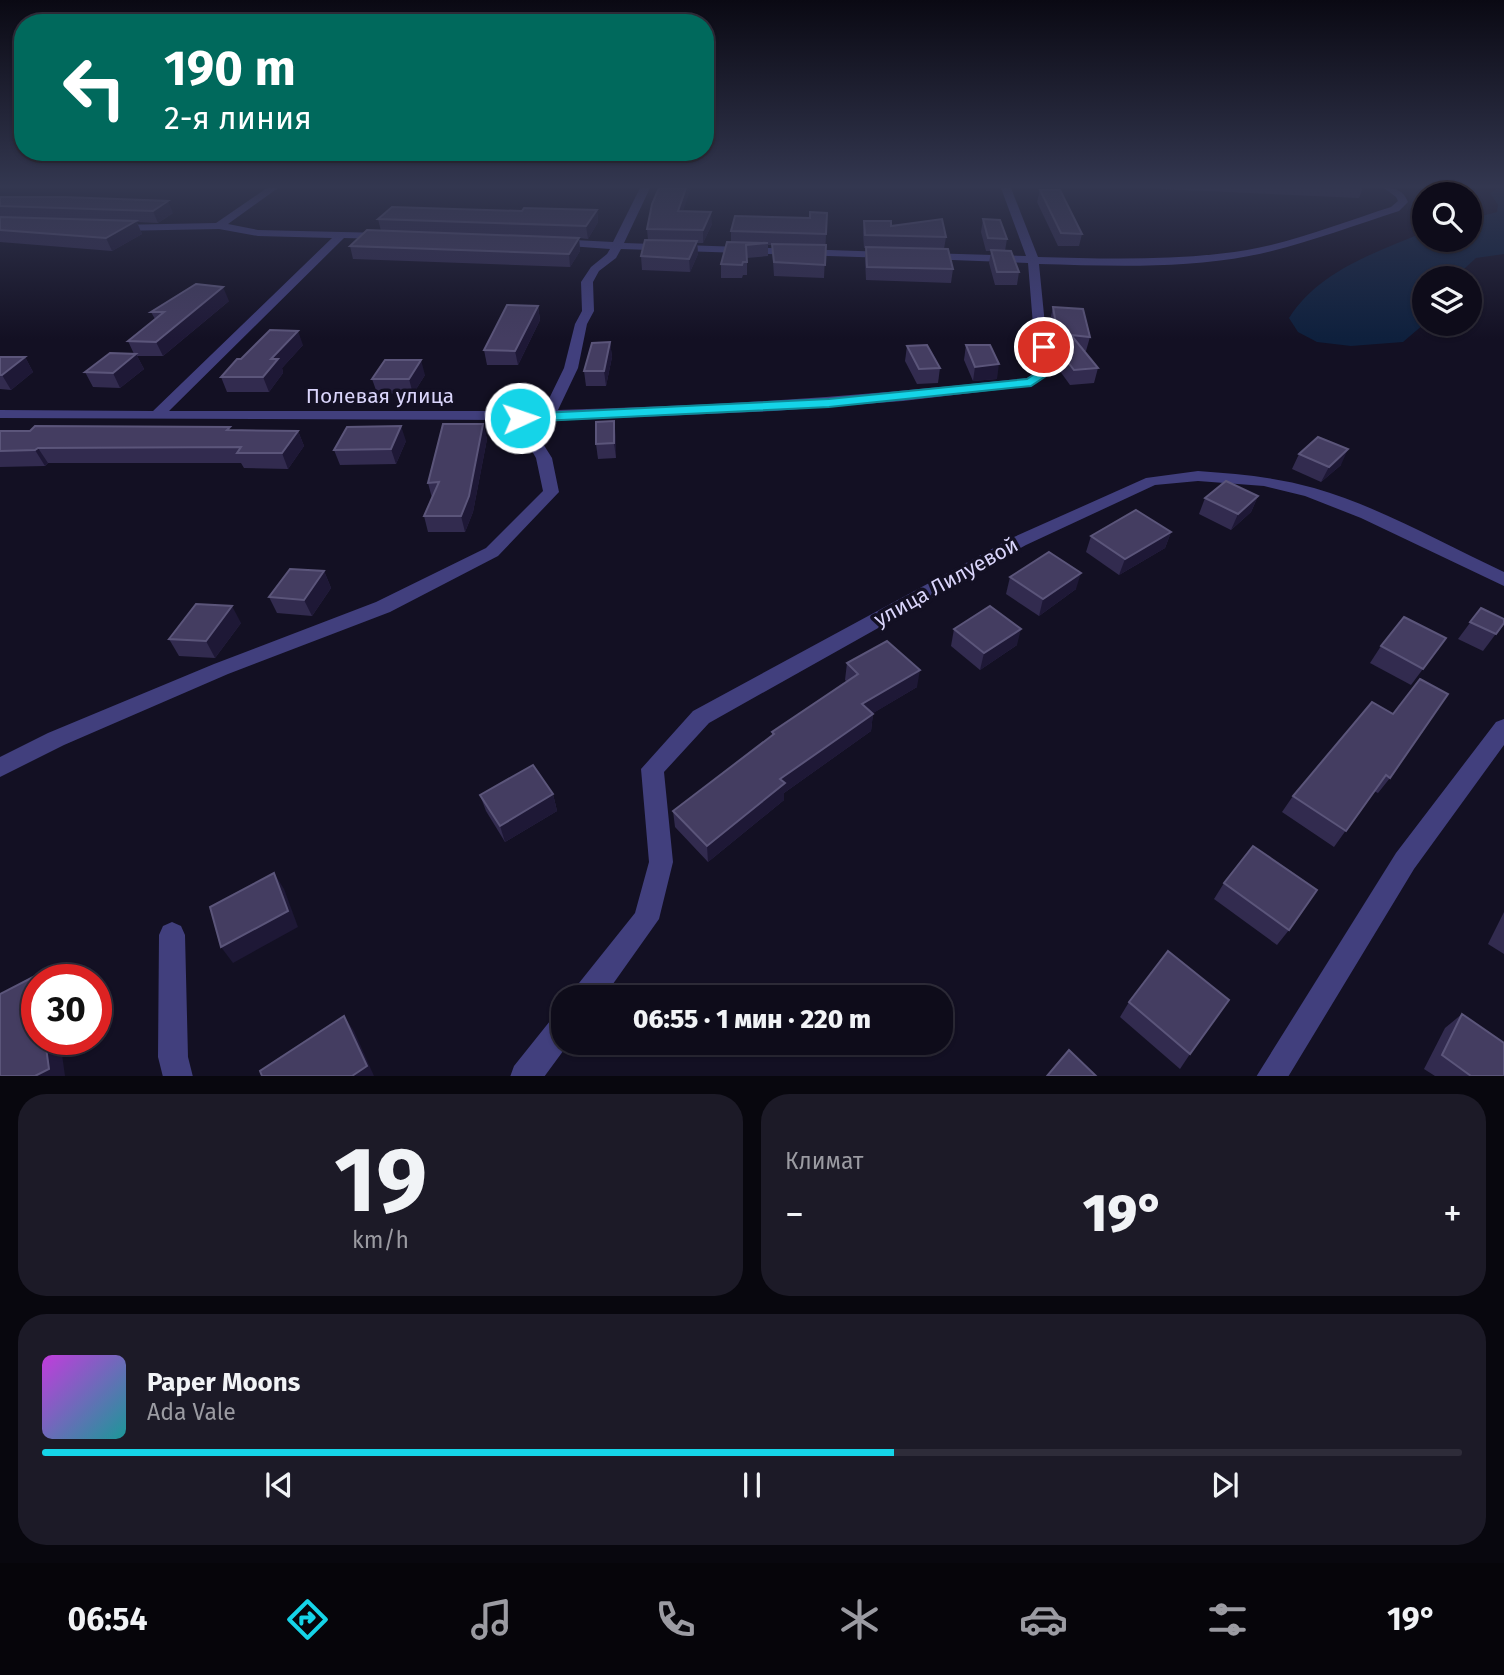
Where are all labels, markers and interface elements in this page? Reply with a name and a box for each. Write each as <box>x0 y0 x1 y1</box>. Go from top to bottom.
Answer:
text: 190 m <box>164 39 296 98</box>
icon: left <box>49 42 140 133</box>
text: 2-я линия <box>164 99 312 137</box>
map controls <box>1412 182 1482 336</box>
button: search <box>1412 182 1482 252</box>
button: layers <box>1412 266 1482 336</box>
pin <box>1014 317 1074 377</box>
icon: arrive <box>1025 328 1063 366</box>
position arrow <box>483 381 557 455</box>
street label: Полевая улица <box>306 383 454 409</box>
street label: улица Лилуевой <box>869 532 1023 632</box>
speed limit sign: 30 <box>21 964 112 1055</box>
text: 06:55 · 1 мин · 220 m <box>633 1004 871 1035</box>
text: 19 <box>334 1126 427 1235</box>
text: Климат <box>785 1147 863 1175</box>
text: 19° <box>1083 1182 1164 1245</box>
text: − <box>785 1191 804 1237</box>
text: + <box>1443 1191 1462 1237</box>
text: km/h <box>352 1226 409 1254</box>
text: Paper Moons <box>147 1367 300 1398</box>
text: Ada Vale <box>147 1398 236 1426</box>
icon: previous <box>260 1466 298 1504</box>
icon: pause <box>733 1466 771 1504</box>
icon: next <box>1206 1466 1244 1504</box>
icon: directions <box>283 1595 332 1644</box>
icon: music <box>467 1595 516 1644</box>
icon: phone <box>651 1595 700 1644</box>
icon: climate <box>835 1595 884 1644</box>
icon: car <box>1019 1595 1068 1644</box>
icon: filters <box>1203 1595 1252 1644</box>
text: 06:54 <box>68 1600 147 1638</box>
text: 19° <box>1387 1600 1436 1638</box>

